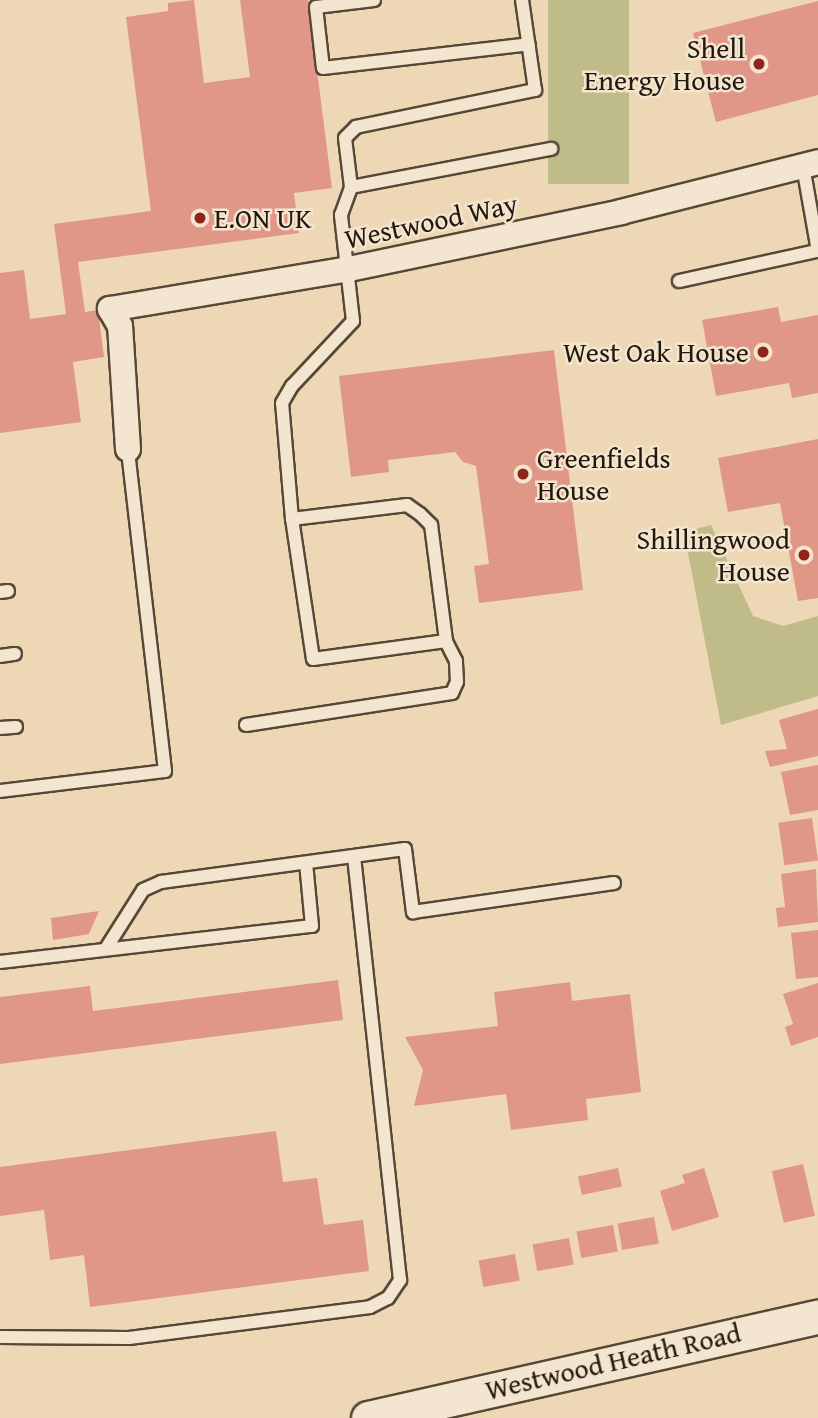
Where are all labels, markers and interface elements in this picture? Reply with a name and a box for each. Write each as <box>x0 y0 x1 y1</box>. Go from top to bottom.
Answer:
place label: Shell Energy House <box>584 31 745 97</box>
marker: Shell Energy House <box>751 56 767 72</box>
street label: Westwood Way <box>341 186 521 256</box>
place label: E.ON UK <box>214 201 311 235</box>
marker: E.ON UK <box>192 210 208 226</box>
place label: West Oak House <box>563 335 749 369</box>
marker: West Oak House <box>755 344 771 360</box>
place label: Greenfields House <box>537 441 671 507</box>
marker: Greenfields House <box>515 466 531 482</box>
place label: Shillingwood House <box>637 522 790 588</box>
marker: Shillingwood House <box>796 547 812 563</box>
street label: Westwood Heath Road <box>482 1315 744 1407</box>

